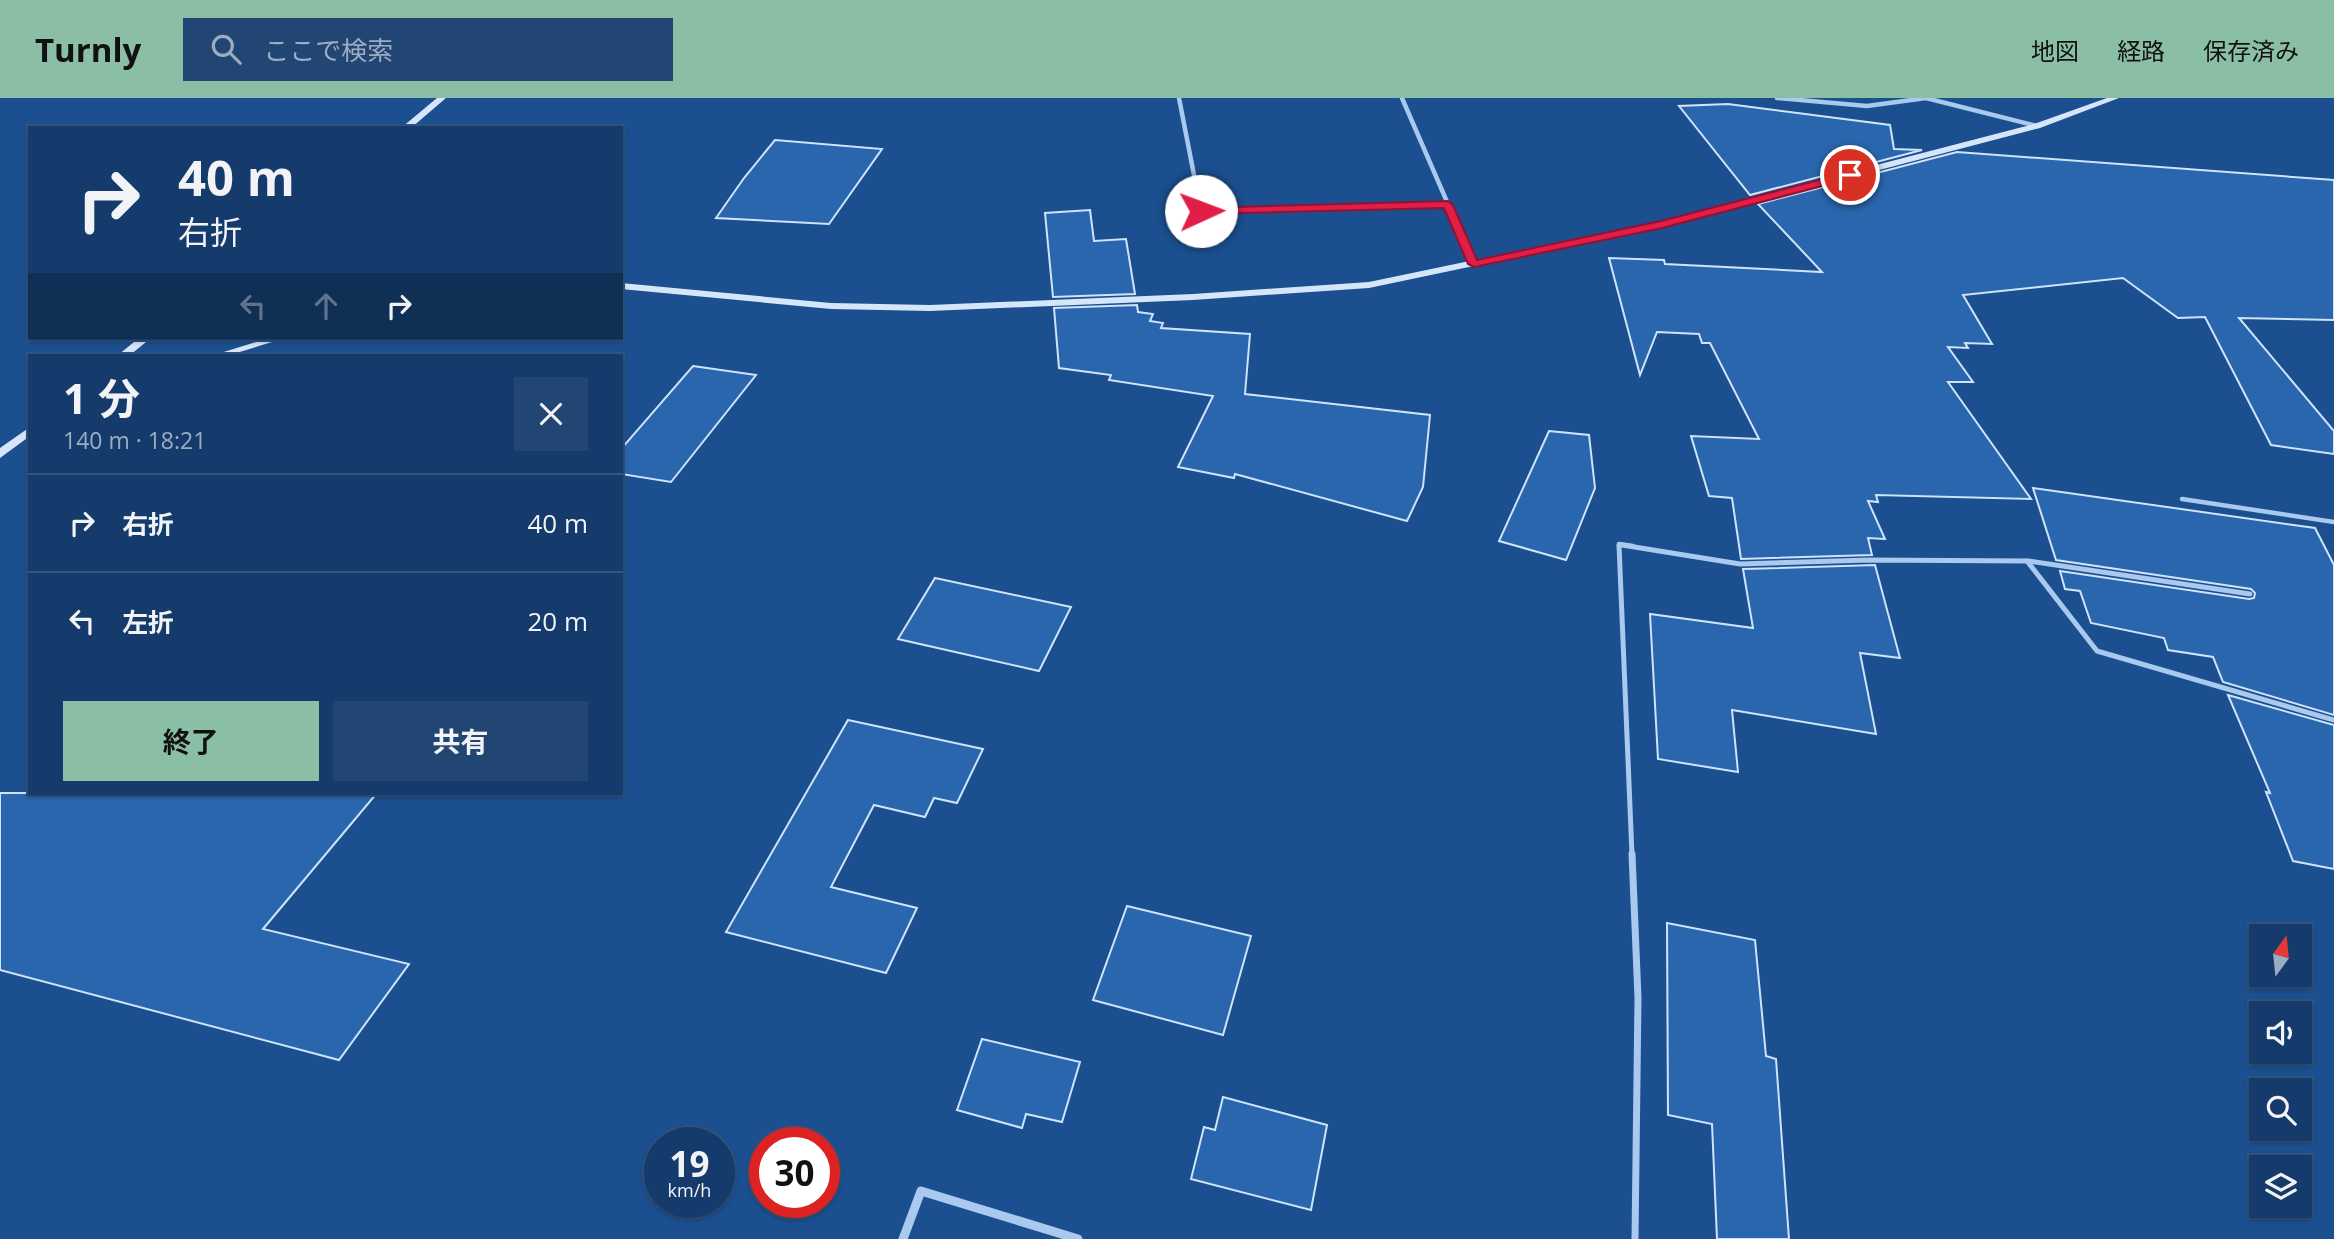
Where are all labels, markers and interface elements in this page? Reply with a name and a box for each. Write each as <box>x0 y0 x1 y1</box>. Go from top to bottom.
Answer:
search box <box>183 18 673 81</box>
text: Turnly <box>35 27 141 72</box>
icon: search <box>207 30 245 68</box>
text: ここで検索 <box>263 32 393 68</box>
text: 地図 <box>2031 34 2079 67</box>
text: 経路 <box>2117 34 2165 67</box>
text: 保存済み <box>2203 34 2299 67</box>
text: 40 m <box>178 144 295 210</box>
pin <box>1820 145 1880 205</box>
icon: right <box>63 154 154 245</box>
icon: arrive <box>1831 156 1869 194</box>
position arrow <box>1164 174 1238 248</box>
text: 右折 <box>178 210 242 253</box>
icon: left <box>234 287 272 325</box>
icon: ahead <box>307 287 345 325</box>
icon: right <box>380 287 418 325</box>
text: 1 分 <box>63 369 140 426</box>
button: close <box>514 377 588 451</box>
text: 140 m · 18:21 <box>63 424 206 456</box>
icon: right <box>63 504 101 542</box>
text: 40 m <box>527 505 588 541</box>
text: 右折 <box>122 506 174 542</box>
icon: left <box>63 602 101 640</box>
text: 20 m <box>527 603 588 639</box>
text: 左折 <box>122 604 174 640</box>
button: 終了 <box>63 701 319 781</box>
button: 共有 <box>333 701 588 781</box>
north arrow <box>2249 924 2312 987</box>
map controls <box>2249 924 2312 1218</box>
button: sound <box>2249 1001 2312 1064</box>
button: search <box>2249 1078 2312 1141</box>
speed limit sign: 30 <box>749 1127 840 1218</box>
text: 19 <box>669 1140 710 1187</box>
button: layers <box>2249 1155 2312 1218</box>
text: km/h <box>668 1178 711 1202</box>

